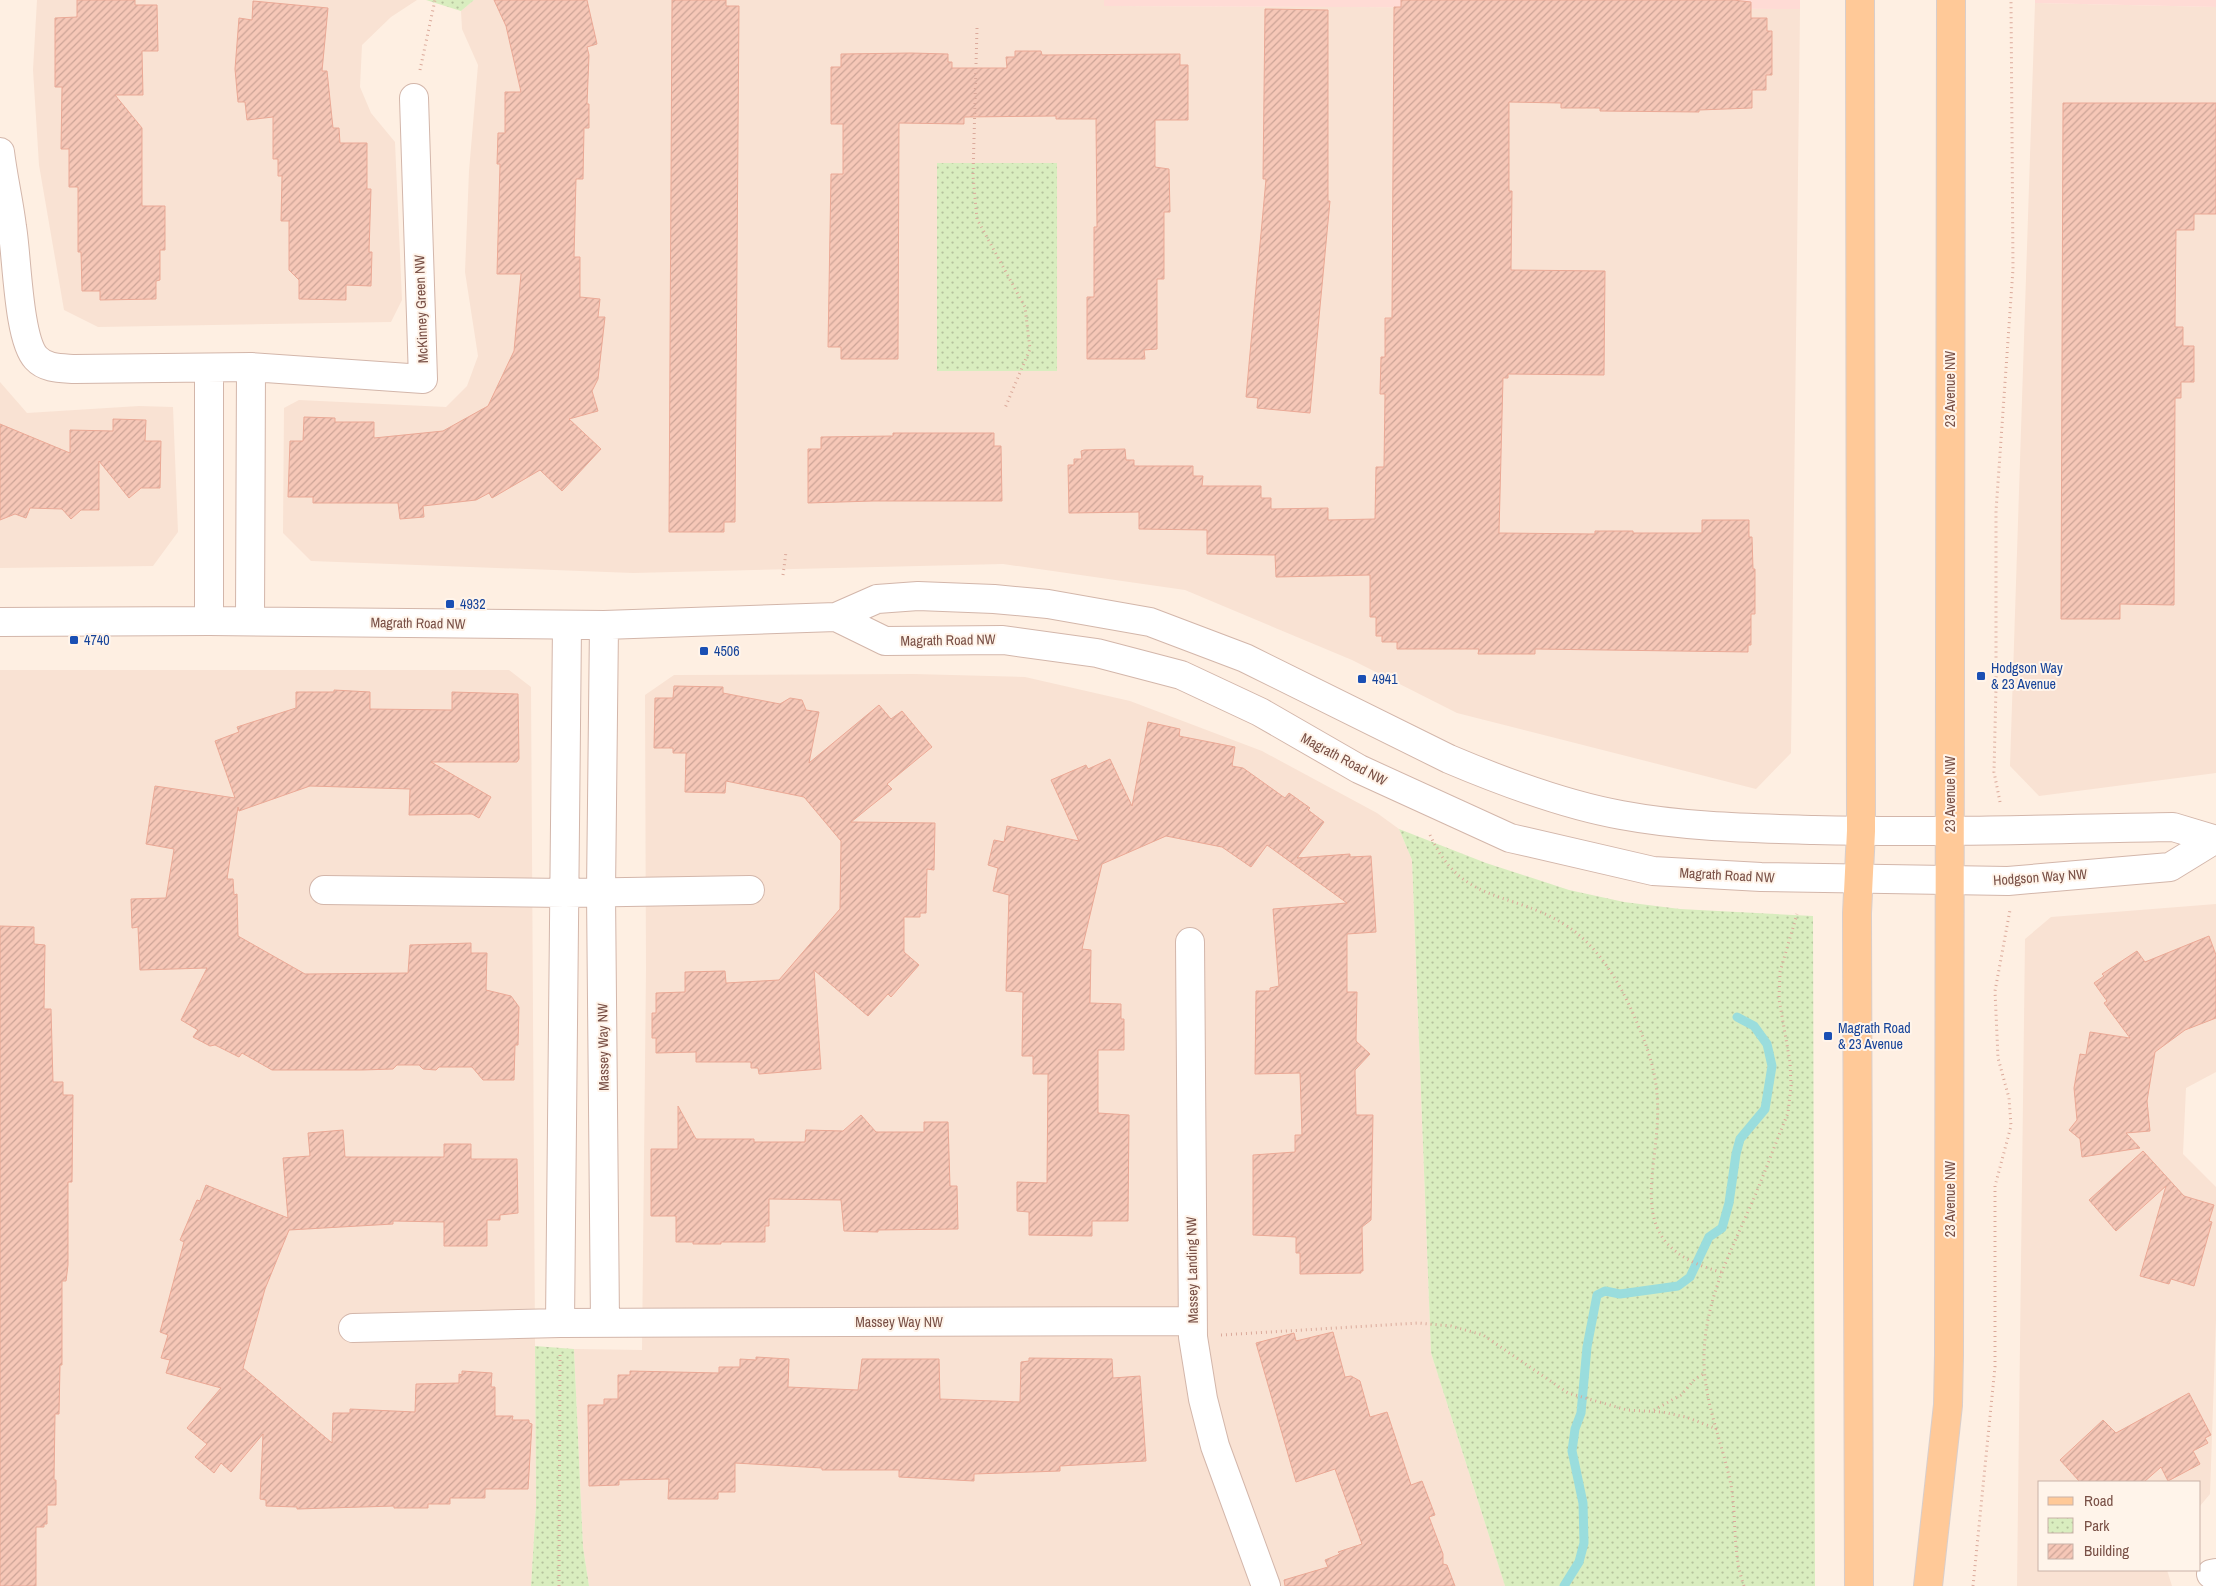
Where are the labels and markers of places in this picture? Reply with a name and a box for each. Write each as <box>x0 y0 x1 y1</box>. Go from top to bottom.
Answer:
place label: 4932 <box>460 595 486 613</box>
marker: 4932 <box>444 598 456 610</box>
place label: 4740 <box>84 631 110 649</box>
marker: 4740 <box>68 634 80 646</box>
place label: 4506 <box>714 642 740 660</box>
marker: 4506 <box>698 645 710 657</box>
place label: Hodgson Way & 23 Avenue <box>1991 659 2063 693</box>
place label: 4941 <box>1372 670 1398 688</box>
marker: Hodgson Way & 23 Avenue <box>1975 670 1987 682</box>
marker: 4941 <box>1356 673 1368 685</box>
place label: Magrath Road & 23 Avenue <box>1838 1019 1911 1053</box>
marker: Magrath Road & 23 Avenue <box>1822 1030 1834 1042</box>

